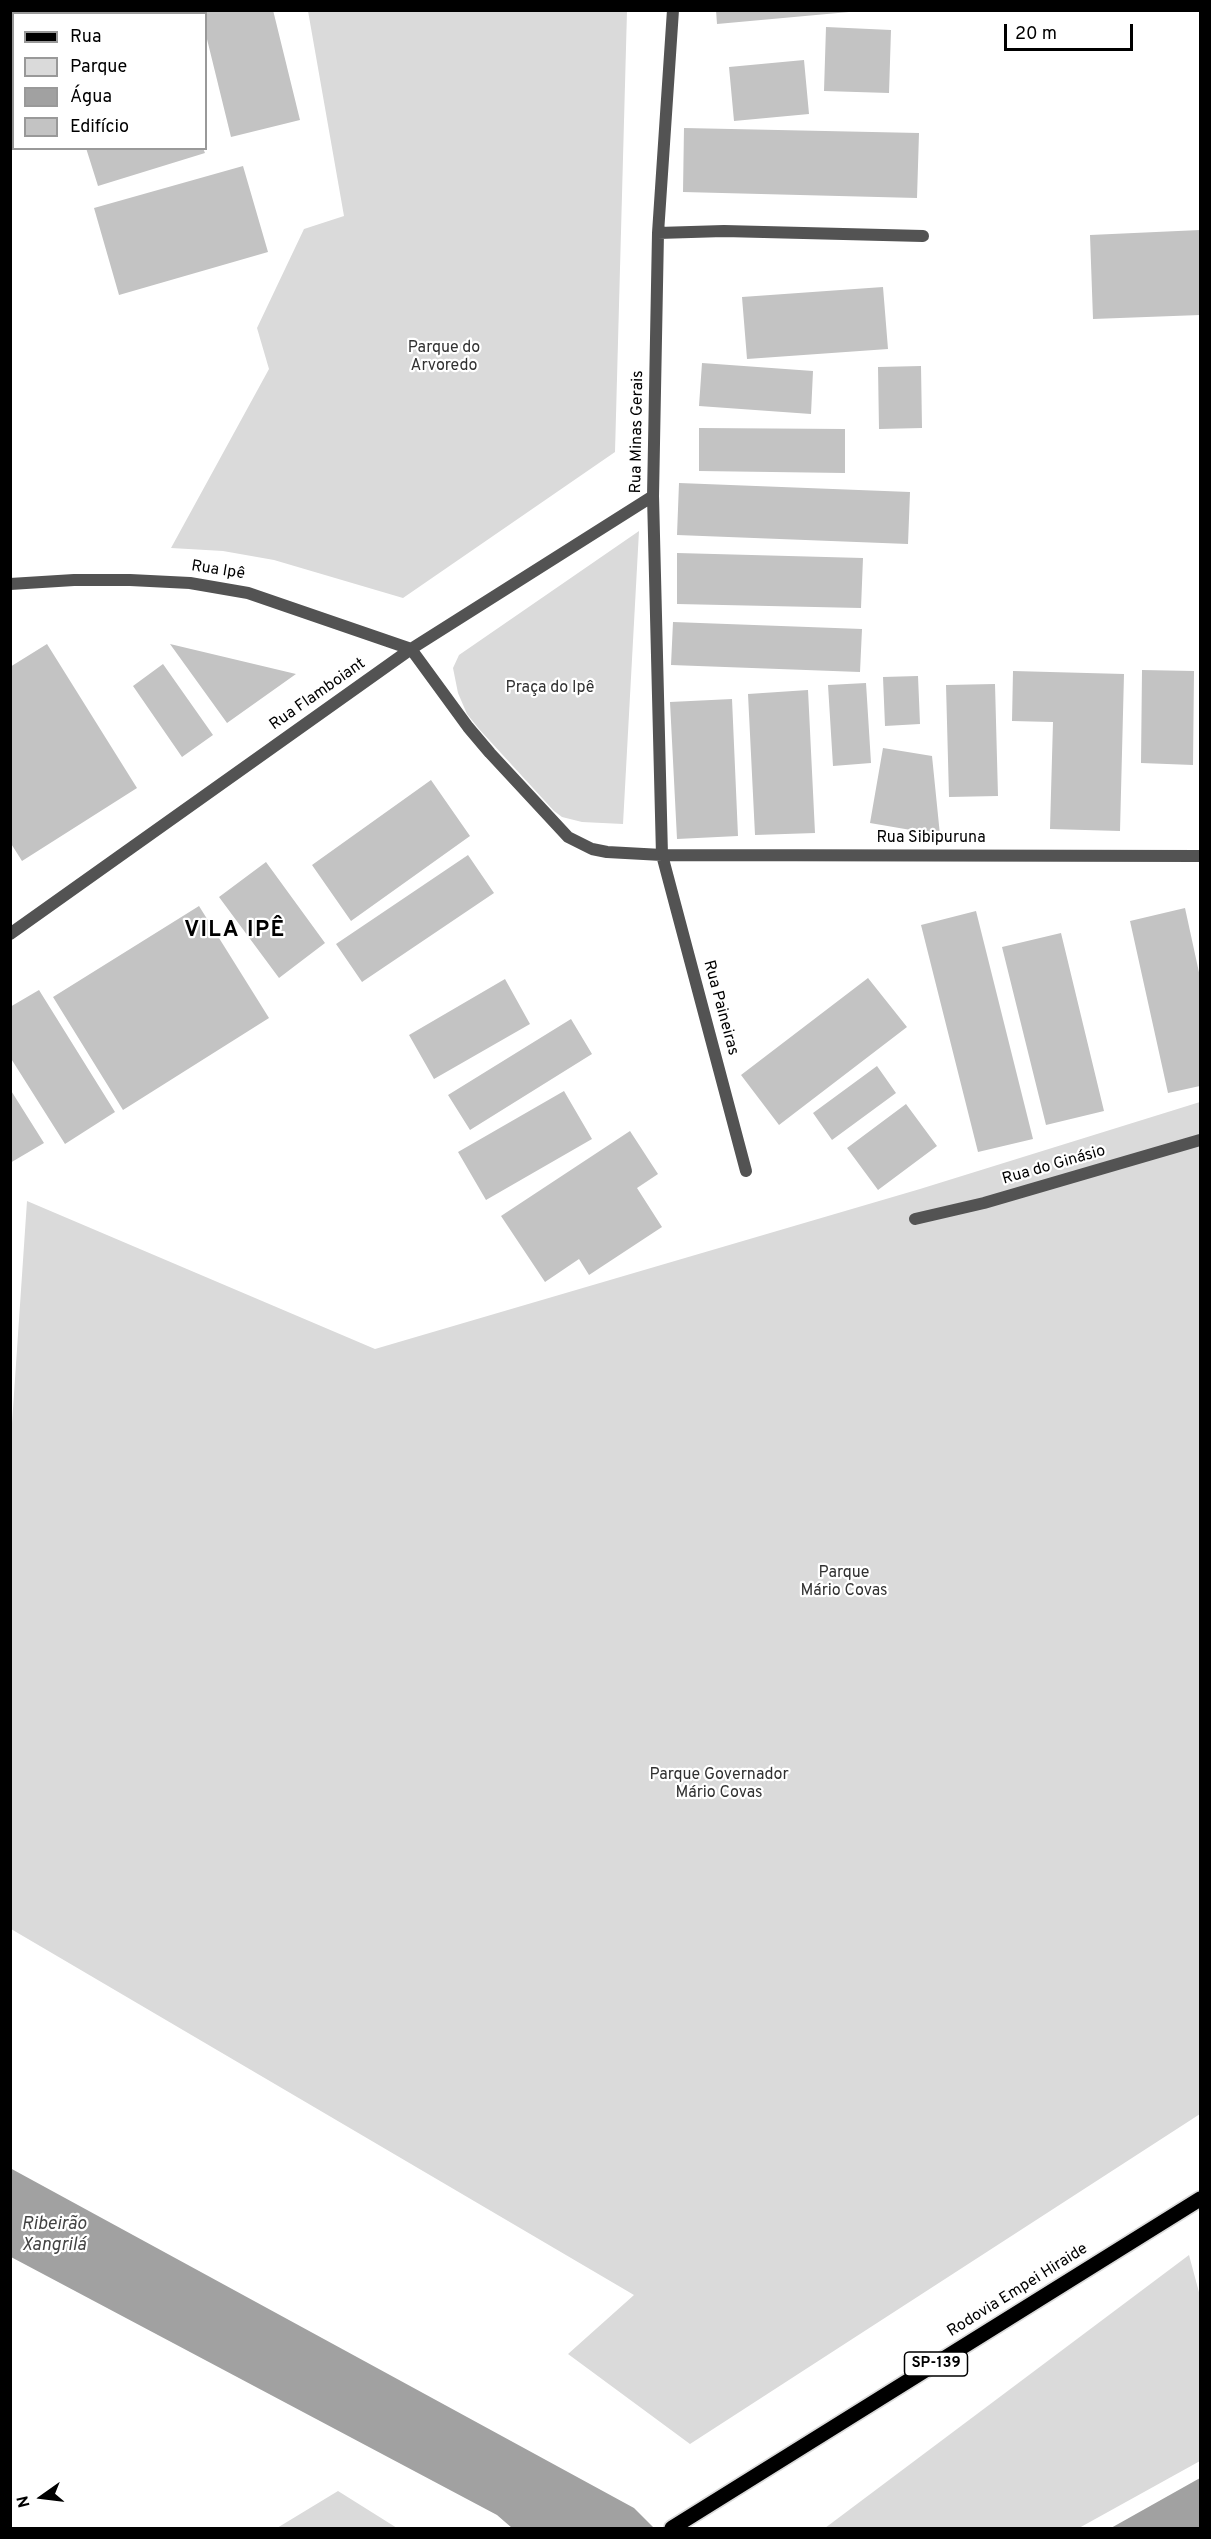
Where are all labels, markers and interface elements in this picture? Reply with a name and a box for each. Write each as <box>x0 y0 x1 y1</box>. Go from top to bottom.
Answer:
legend <box>12 12 207 150</box>
scale bar <box>1007 12 1136 50</box>
text: 20 m <box>1015 23 1057 46</box>
text: Rua <box>70 26 101 49</box>
text: Parque <box>70 56 127 79</box>
text: Água <box>70 86 112 109</box>
text: Edifício <box>70 116 129 139</box>
park label: Parque do Arvoredo <box>408 339 480 377</box>
street label: Rua Minas Gerais <box>627 370 649 494</box>
street label: Rua Ipê <box>190 557 246 585</box>
street label: Rua Flamboiant <box>266 655 370 735</box>
park label: Praça do Ipê <box>506 679 594 699</box>
street label: Rua Sibipuruna <box>876 829 986 849</box>
district label: VILA IPÊ <box>184 919 286 945</box>
street label: Rua Paineiras <box>698 958 742 1058</box>
street label: Rua do Ginásio <box>1000 1142 1108 1190</box>
park label: Parque Mário Covas <box>800 1564 888 1602</box>
park label: Parque Governador Mário Covas <box>649 1766 789 1804</box>
water label: Ribeirão Xangrilá <box>22 2214 86 2256</box>
street label: Rodovia Empei Hiraide <box>944 2240 1092 2342</box>
road number: SP-139 <box>904 2352 968 2376</box>
north arrow <box>12 2467 72 2527</box>
text: N <box>13 2493 36 2509</box>

